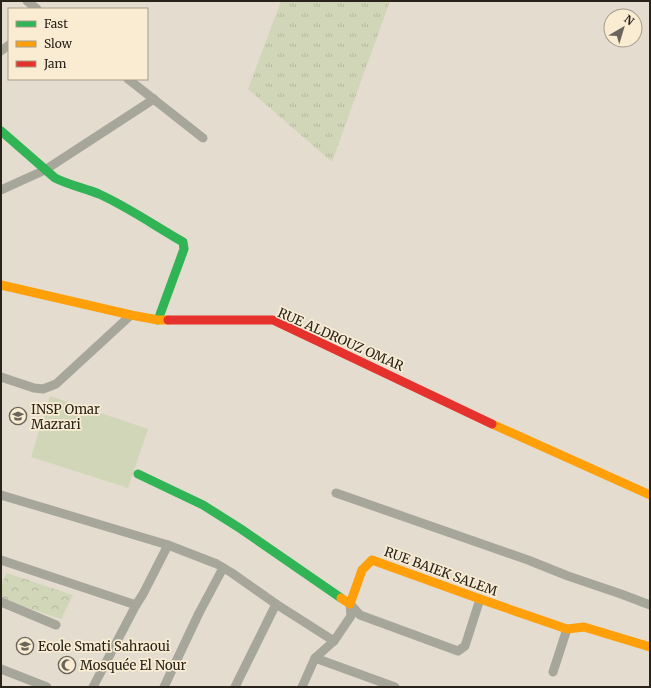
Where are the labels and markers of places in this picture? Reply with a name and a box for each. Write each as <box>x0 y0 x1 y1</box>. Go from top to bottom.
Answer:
place label: INSP Omar Mazrari <box>31 401 100 433</box>
school or university icon: INSP Omar Mazrari <box>8 406 28 426</box>
school or university icon: Ecole Smati Sahraoui <box>15 636 35 656</box>
place label: Ecole Smati Sahraoui <box>38 638 170 655</box>
mosque icon: Mosquée El Nour <box>57 655 77 675</box>
place label: Mosquée El Nour <box>80 657 187 674</box>

